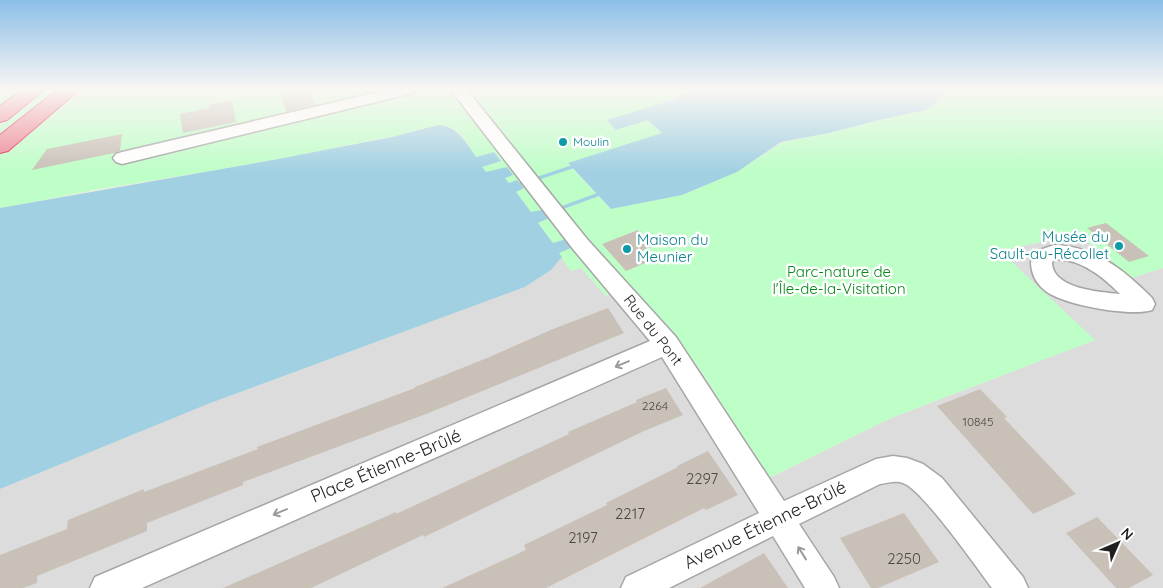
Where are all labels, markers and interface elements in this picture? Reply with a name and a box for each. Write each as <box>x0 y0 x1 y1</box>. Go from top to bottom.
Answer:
place label: Moulin <box>573 134 609 149</box>
marker: Moulin <box>557 136 569 148</box>
place label: Musée du Sault-au-Récollet <box>990 227 1109 263</box>
place label: Maison du Meunier <box>637 230 708 266</box>
marker: Musée du Sault-au-Récollet <box>1113 240 1125 252</box>
marker: Maison du Meunier <box>621 243 633 255</box>
park label: Parc-nature de l'Île-de-la-Visitation <box>772 262 906 298</box>
street label: Rue du Pont <box>620 291 687 369</box>
one-way arrow <box>615 359 630 369</box>
house number: 2264 <box>642 398 668 413</box>
house number: 10845 <box>962 414 994 429</box>
street label: Place Étienne-Brûlé <box>307 423 465 508</box>
house number: 2297 <box>686 469 718 488</box>
street label: Avenue Étienne-Brûlé <box>680 475 850 574</box>
house number: 2217 <box>615 504 645 523</box>
one-way arrow <box>273 507 288 517</box>
north arrow <box>1093 518 1143 568</box>
text: N <box>1117 524 1137 544</box>
house number: 2197 <box>568 528 598 547</box>
one-way arrow <box>796 547 806 561</box>
house number: 2250 <box>887 549 921 568</box>

